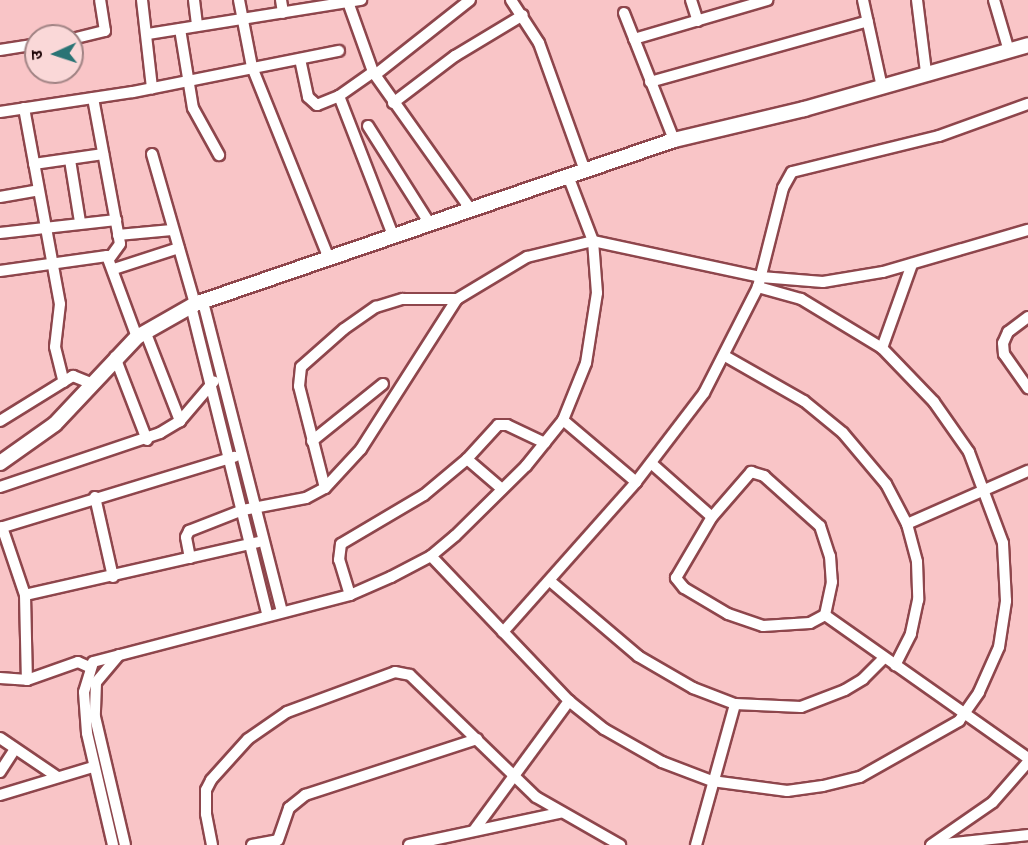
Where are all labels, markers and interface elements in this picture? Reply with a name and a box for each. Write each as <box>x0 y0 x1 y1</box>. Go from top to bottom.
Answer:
north arrow <box>24 24 84 84</box>
text: उ <box>28 50 47 60</box>

